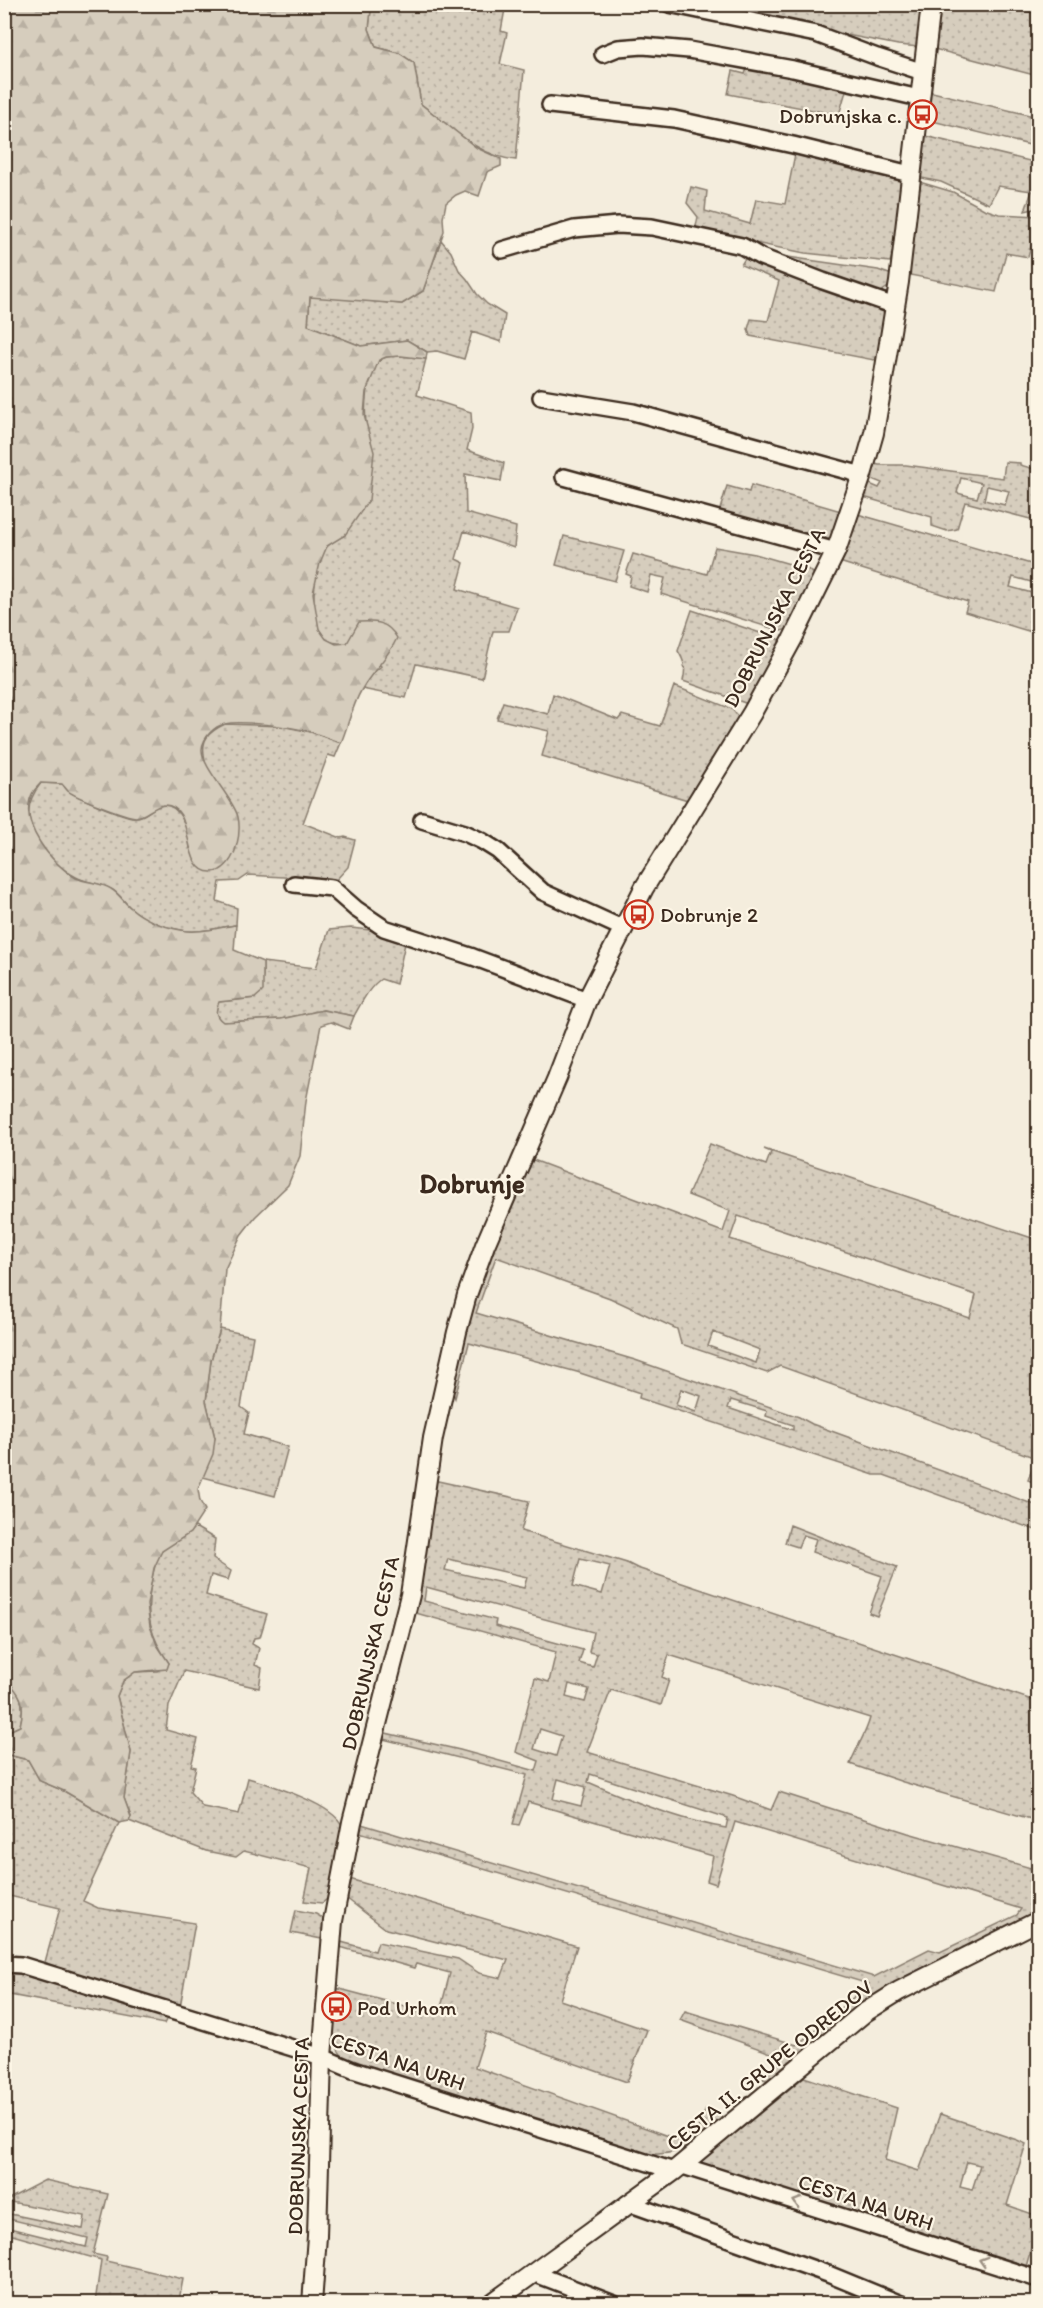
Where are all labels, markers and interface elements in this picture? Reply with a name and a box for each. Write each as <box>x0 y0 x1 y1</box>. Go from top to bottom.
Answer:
bus stop icon: Dobrunjska c. <box>907 99 939 131</box>
place label: Dobrunjska c. <box>779 103 902 128</box>
street label: DOBRUNJSKA CESTA <box>718 522 830 711</box>
bus stop icon: Dobrunje 2 <box>623 898 655 930</box>
place label: Dobrunje 2 <box>660 902 758 927</box>
district label: Dobrunje <box>419 1167 525 1200</box>
street label: DOBRUNJSKA CESTA <box>335 1553 405 1753</box>
street label: CESTA II. GRUPE ODREDOV <box>661 1974 877 2156</box>
bus stop icon: Pod Urhom <box>320 1991 352 2023</box>
place label: Pod Urhom <box>357 1995 457 2020</box>
street label: CESTA NA URH <box>327 2026 469 2096</box>
street label: DOBRUNJSKA CESTA <box>282 2036 314 2236</box>
street label: CESTA NA URH <box>795 2168 937 2236</box>
one-way arrow <box>792 2197 803 2210</box>
one-way arrow <box>978 2256 989 2268</box>

